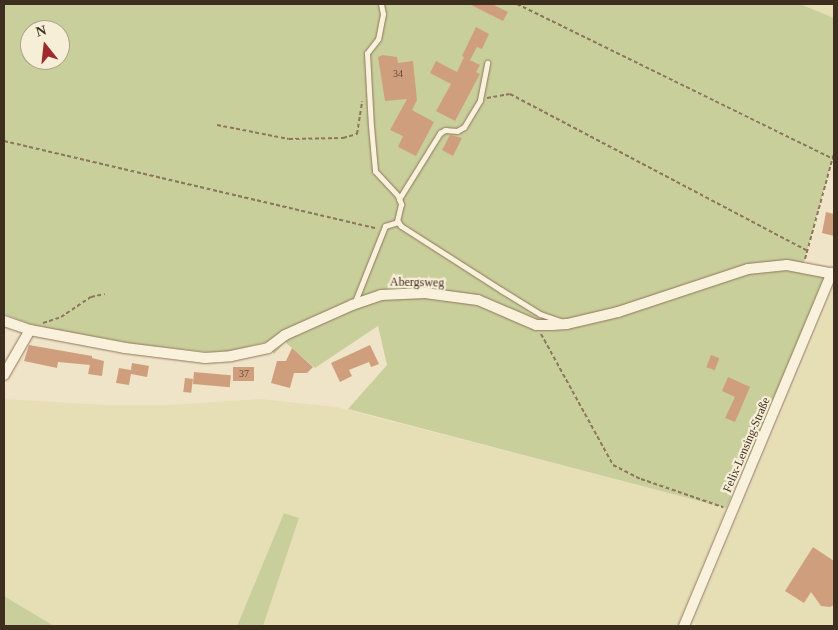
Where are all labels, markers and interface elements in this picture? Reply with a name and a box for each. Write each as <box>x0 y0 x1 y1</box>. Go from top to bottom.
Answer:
north arrow <box>20 20 70 70</box>
text: N <box>34 22 48 40</box>
house number: 34 <box>393 68 403 80</box>
street label: Abergsweg <box>390 275 444 291</box>
house number: 37 <box>239 368 249 380</box>
street label: Felix-Lensing-Straße <box>720 395 774 495</box>

